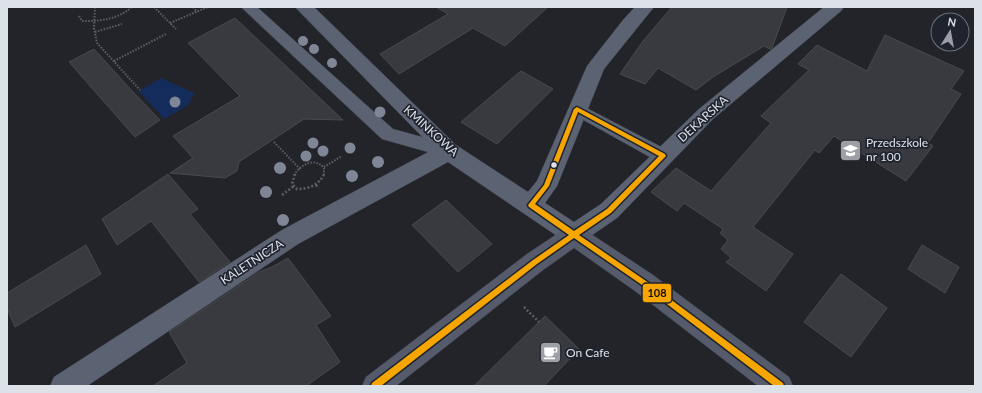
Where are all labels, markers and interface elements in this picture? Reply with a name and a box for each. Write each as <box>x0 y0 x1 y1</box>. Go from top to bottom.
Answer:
north arrow <box>930 12 970 52</box>
text: N <box>947 15 957 29</box>
street label: DEKARSKA <box>675 92 731 145</box>
street label: KMINKOWA <box>401 102 462 160</box>
place label: Przedszkole nr 100 <box>866 135 928 164</box>
school or university icon: Przedszkole nr 100 <box>838 137 864 163</box>
unlabelled marker <box>549 160 559 170</box>
street label: KALETNICZA <box>217 235 287 288</box>
line badge: 108 <box>642 283 672 303</box>
text: 108 <box>647 286 667 299</box>
cafe icon: On Cafe <box>538 340 564 366</box>
place label: On Cafe <box>566 345 610 360</box>

